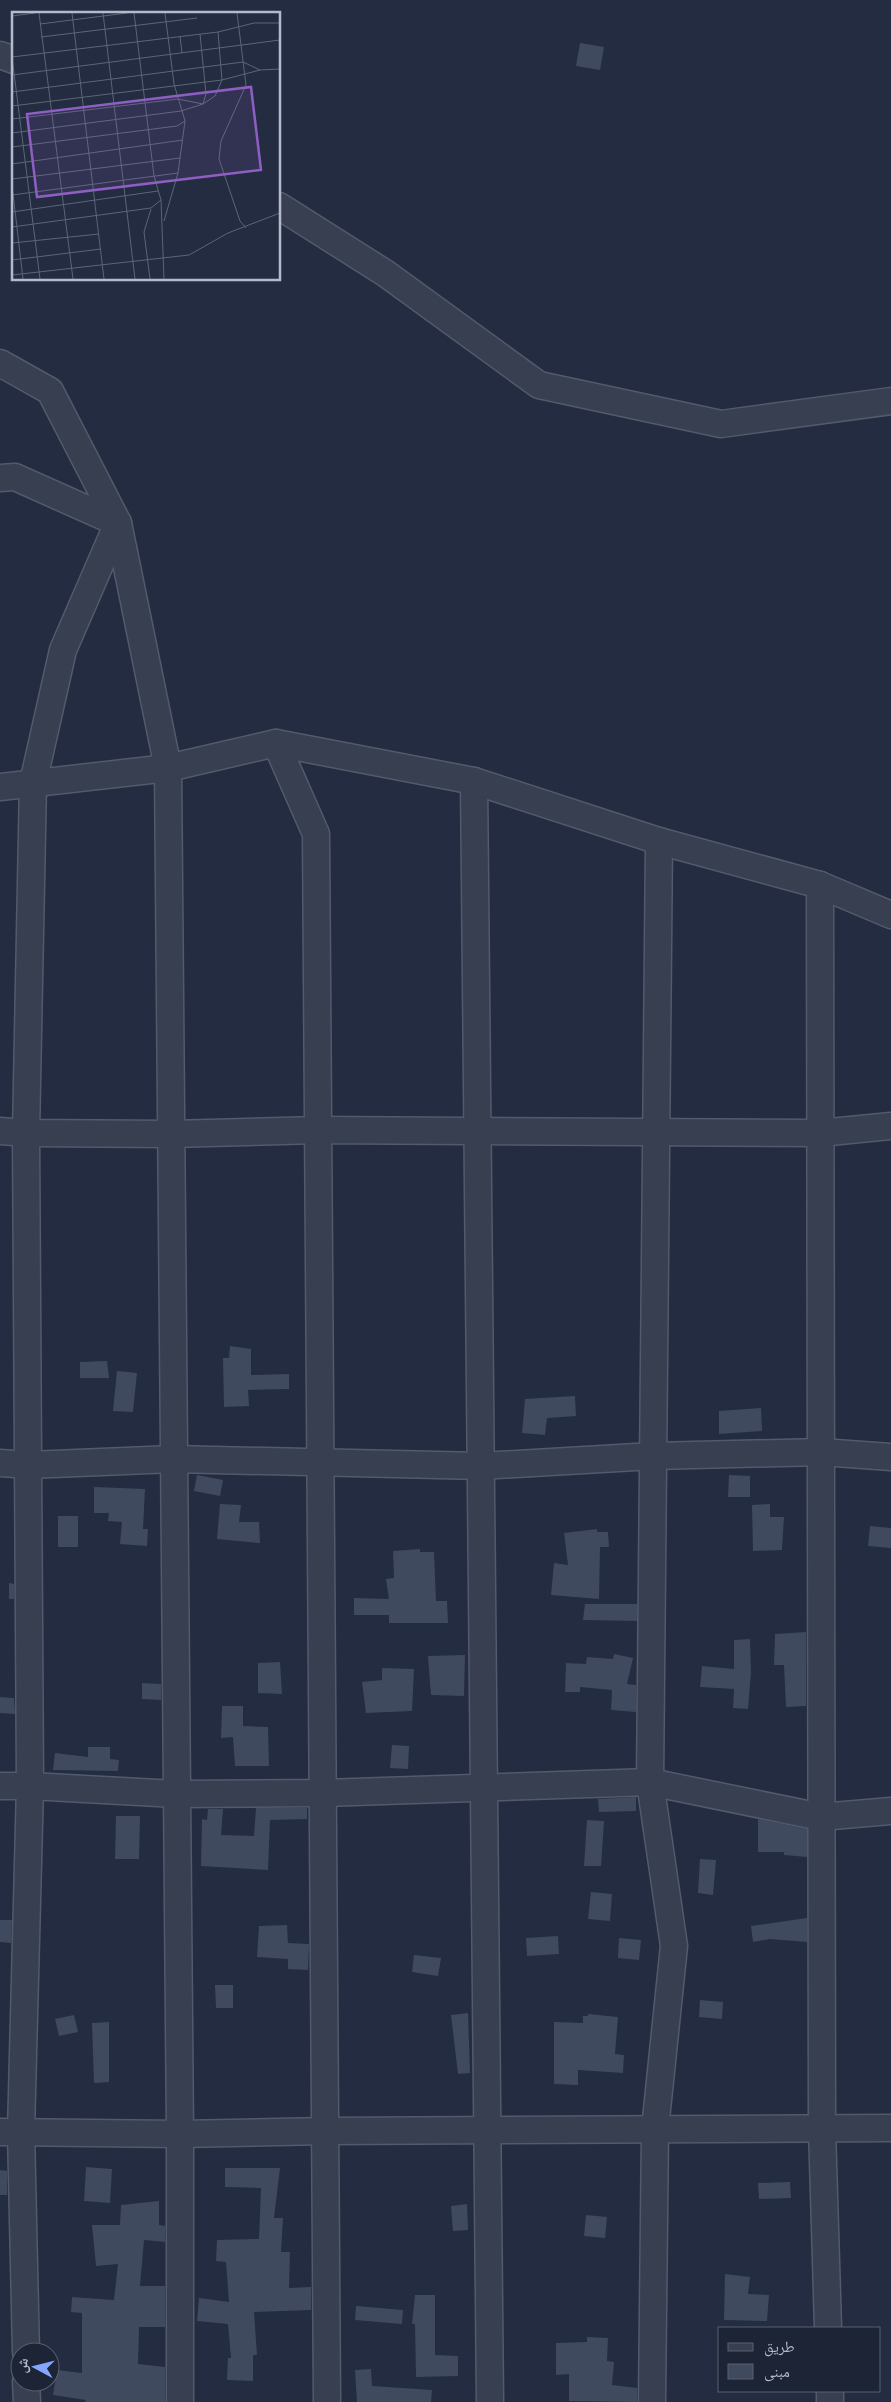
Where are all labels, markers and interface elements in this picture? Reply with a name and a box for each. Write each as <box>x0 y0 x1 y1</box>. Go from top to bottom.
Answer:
inset map <box>12 12 280 280</box>
legend <box>718 2327 881 2392</box>
text: طريق <box>764 2338 795 2357</box>
north arrow <box>10 2342 60 2392</box>
text: ش <box>13 2357 32 2374</box>
text: مبنى <box>764 2363 790 2382</box>

